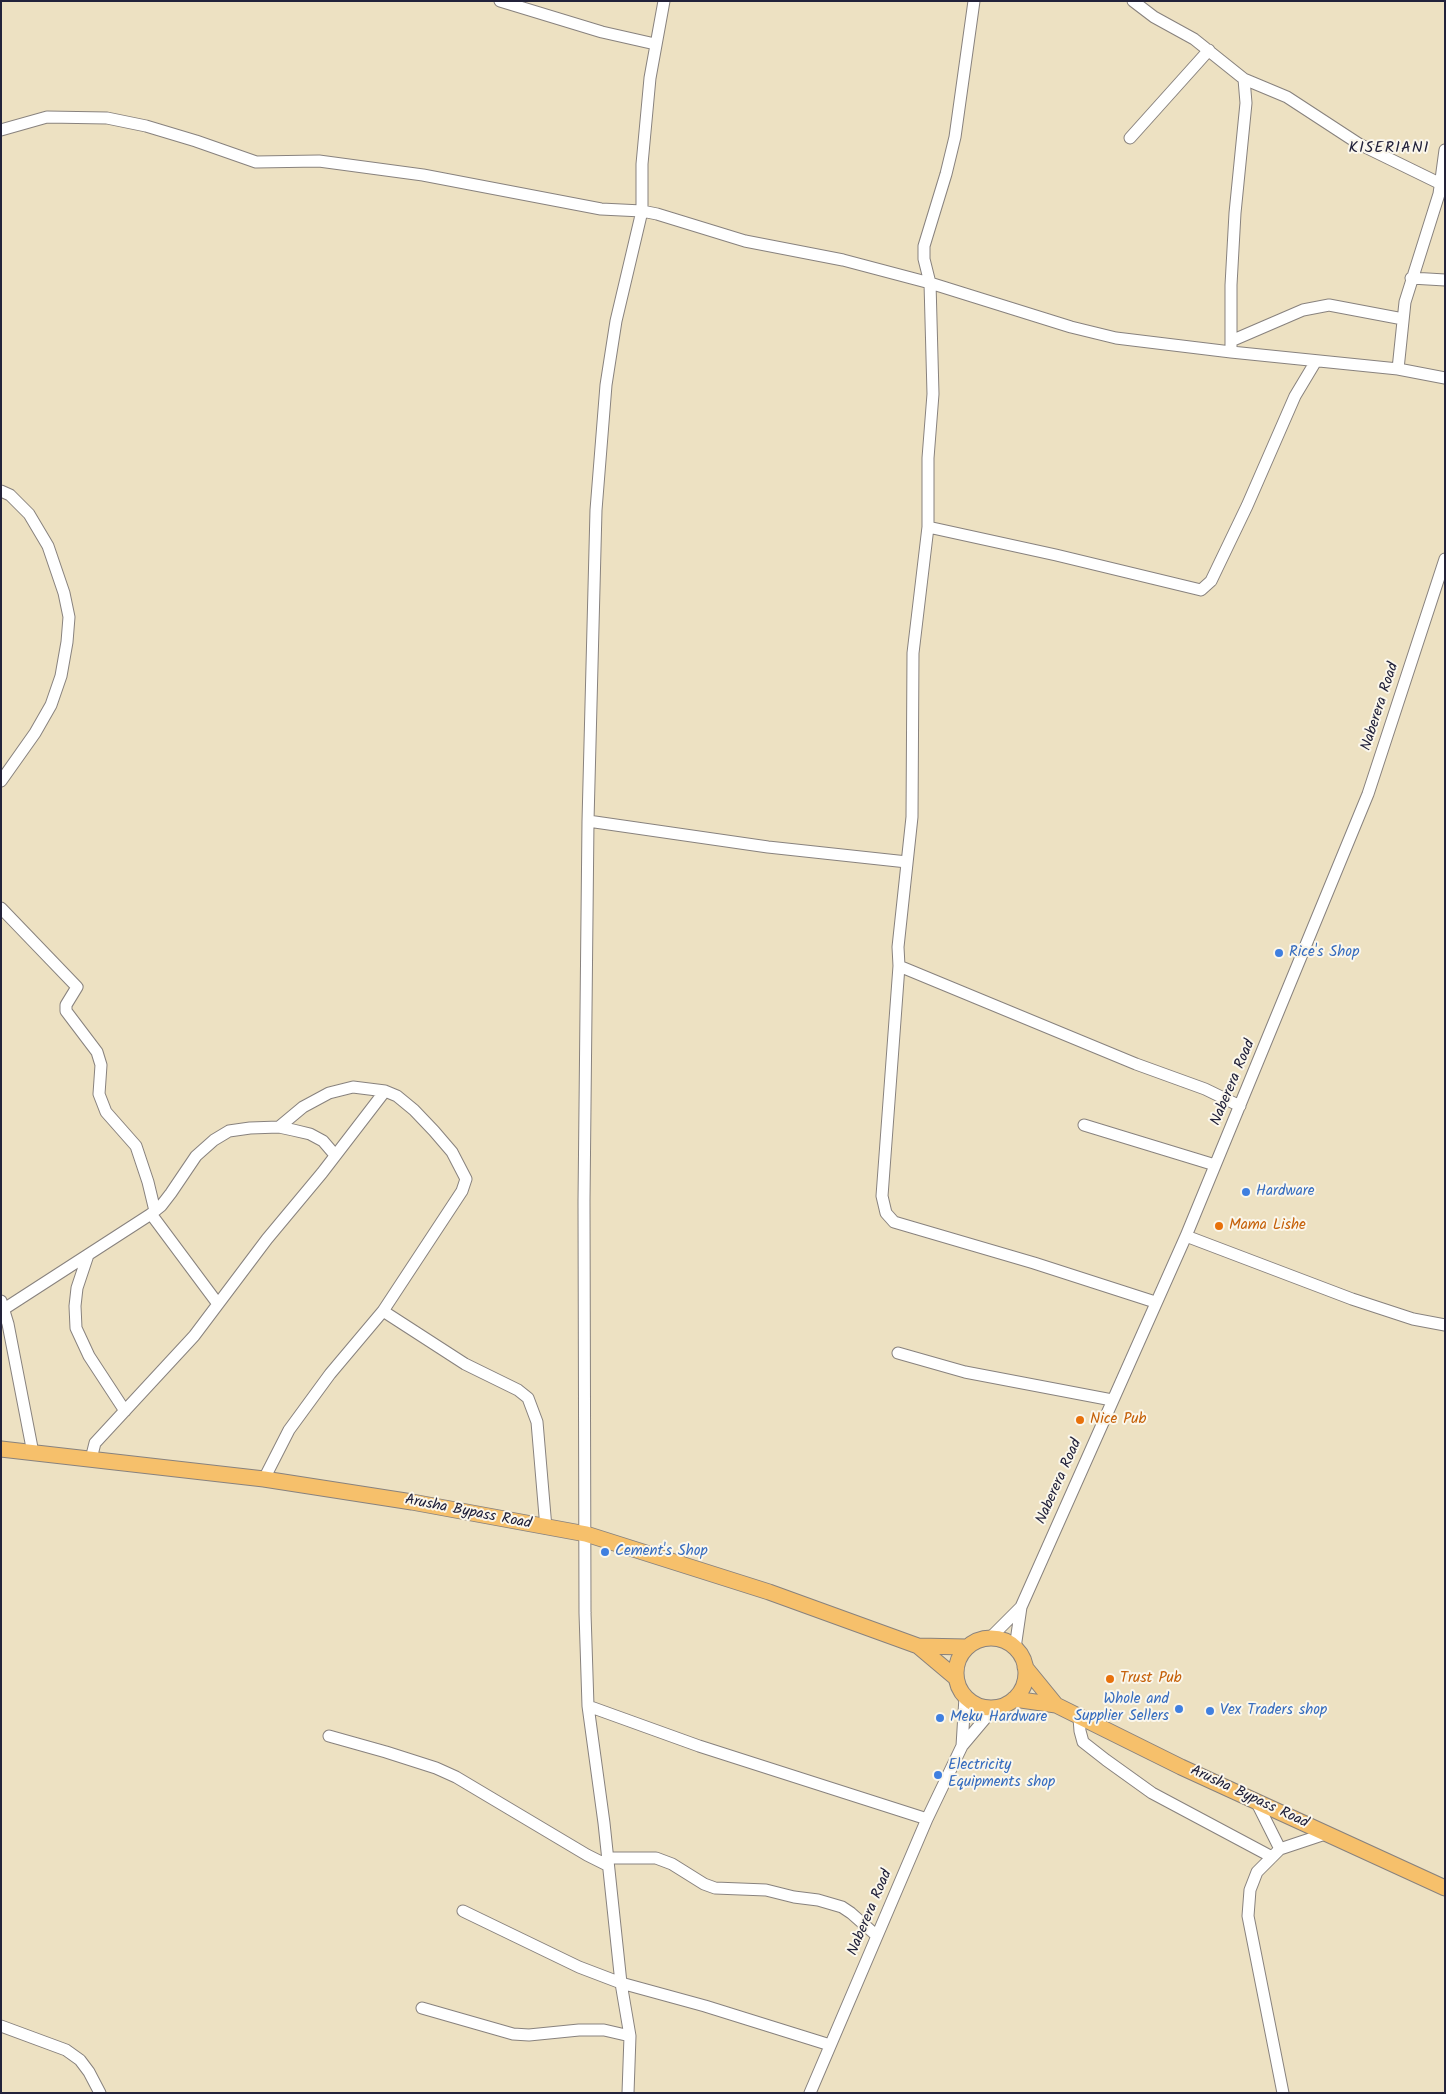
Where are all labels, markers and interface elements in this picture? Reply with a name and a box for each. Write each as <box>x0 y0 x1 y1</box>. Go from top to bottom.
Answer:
district label: KISERIANI <box>1347 139 1431 159</box>
street label: Naberera Road <box>1358 661 1404 753</box>
place label: Rice's Shop <box>1289 944 1359 962</box>
marker: Rice's Shop <box>1273 947 1285 959</box>
street label: Naberera Road <box>1208 1037 1260 1129</box>
place label: Hardware <box>1256 1183 1314 1201</box>
marker: Hardware <box>1240 1186 1252 1198</box>
place label: Mama Lishe <box>1229 1217 1306 1235</box>
marker: Mama Lishe <box>1213 1220 1225 1232</box>
place label: Nice Pub <box>1090 1411 1146 1429</box>
marker: Nice Pub <box>1074 1414 1086 1426</box>
street label: Naberera Road <box>1033 1436 1087 1528</box>
street label: Arusha Bypass Road <box>403 1492 533 1534</box>
place label: Cement's Shop <box>615 1543 708 1561</box>
marker: Cement's Shop <box>599 1546 611 1558</box>
place label: Trust Pub <box>1120 1670 1182 1688</box>
marker: Trust Pub <box>1104 1673 1116 1685</box>
place label: Whole and Supplier Sellers <box>1074 1691 1169 1726</box>
place label: Vex Traders shop <box>1220 1702 1327 1720</box>
marker: Whole and Supplier Sellers <box>1173 1703 1185 1715</box>
marker: Vex Traders shop <box>1204 1705 1216 1717</box>
place label: Meku Hardware <box>950 1709 1047 1727</box>
marker: Meku Hardware <box>934 1712 946 1724</box>
place label: Electricity Equipments shop <box>948 1757 1055 1792</box>
street label: Arusha Bypass Road <box>1187 1763 1311 1833</box>
marker: Electricity Equipments shop <box>932 1769 944 1781</box>
street label: Naberera Road <box>845 1867 897 1959</box>

